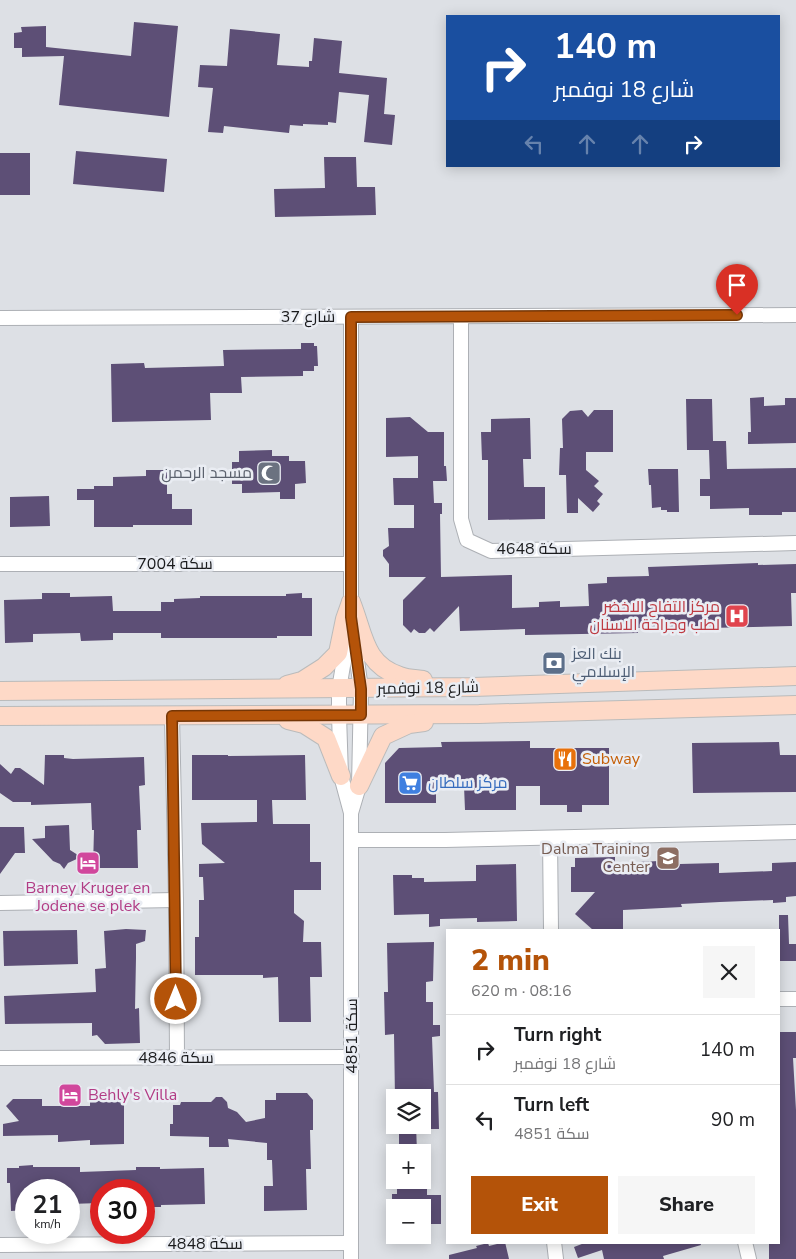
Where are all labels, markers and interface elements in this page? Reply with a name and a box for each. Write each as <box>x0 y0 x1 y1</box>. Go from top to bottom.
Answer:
text: 140 m <box>554 23 657 70</box>
icon: right <box>471 35 536 100</box>
text: شارع 18 نوفمبر <box>554 75 694 105</box>
icon: left <box>520 130 548 158</box>
icon: ahead <box>573 130 601 158</box>
icon: ahead <box>626 130 654 158</box>
icon: right <box>679 130 707 158</box>
pin <box>716 264 758 315</box>
icon: arrive <box>723 271 751 299</box>
street label: شارع 37 <box>281 306 335 328</box>
mosque icon: مسجد الرحمن <box>256 460 282 486</box>
place label: مسجد الرحمن <box>161 462 252 484</box>
street label: سكة 4648 <box>496 538 572 560</box>
street label: سكة 7004 <box>137 553 213 575</box>
place label: مركز التفاح الاخضر لطب وجراحة الاسنان <box>590 596 720 636</box>
hospital icon: مركز التفاح الاخضر لطب وجراحة الاسنان <box>724 603 750 629</box>
place label: بنك العز الإسلامي <box>571 643 635 685</box>
bank icon: بنك العز الإسلامي <box>541 650 567 676</box>
street label: شارع 18 نوفمبر <box>376 676 479 700</box>
restaurant icon: Subway <box>552 746 578 772</box>
place label: Subway <box>582 748 641 770</box>
supermarket icon: مركز سلطان <box>397 770 423 796</box>
place label: مركز سلطان <box>428 772 508 794</box>
place label: Dalma Training Center <box>541 838 650 878</box>
school or university icon: Dalma Training Center <box>655 845 681 871</box>
hotel icon: Barney Kruger en Jodene se plek <box>75 850 101 876</box>
place label: Barney Kruger en Jodene se plek <box>26 877 150 917</box>
text: 2 min <box>471 940 550 981</box>
button: close <box>703 946 755 998</box>
position arrow <box>149 972 201 1024</box>
text: 620 m · 08:16 <box>471 980 572 1002</box>
street label: سكة 4851 <box>341 998 363 1074</box>
text: Turn right <box>514 1022 601 1048</box>
icon: right <box>471 1036 499 1064</box>
text: 140 m <box>700 1037 755 1063</box>
street label: سكة 4846 <box>138 1047 214 1069</box>
text: شارع 18 نوفمبر <box>514 1053 616 1075</box>
hotel icon: Behly's Villa <box>57 1082 83 1108</box>
place label: Behly's Villa <box>88 1084 177 1106</box>
map controls <box>386 1089 431 1244</box>
button: layers <box>386 1089 431 1134</box>
text: Turn left <box>514 1092 589 1118</box>
icon: left <box>471 1106 499 1134</box>
text: 90 m <box>711 1107 755 1133</box>
text: سكة 4851 <box>514 1123 590 1145</box>
button: + <box>386 1144 431 1189</box>
button: Exit <box>471 1176 608 1234</box>
button: Share <box>618 1176 755 1234</box>
speed limit sign: 30 <box>90 1179 155 1244</box>
text: 21 <box>32 1188 63 1222</box>
button: − <box>386 1199 431 1244</box>
text: km/h <box>34 1216 61 1232</box>
street label: سكة 4848 <box>167 1233 243 1255</box>

